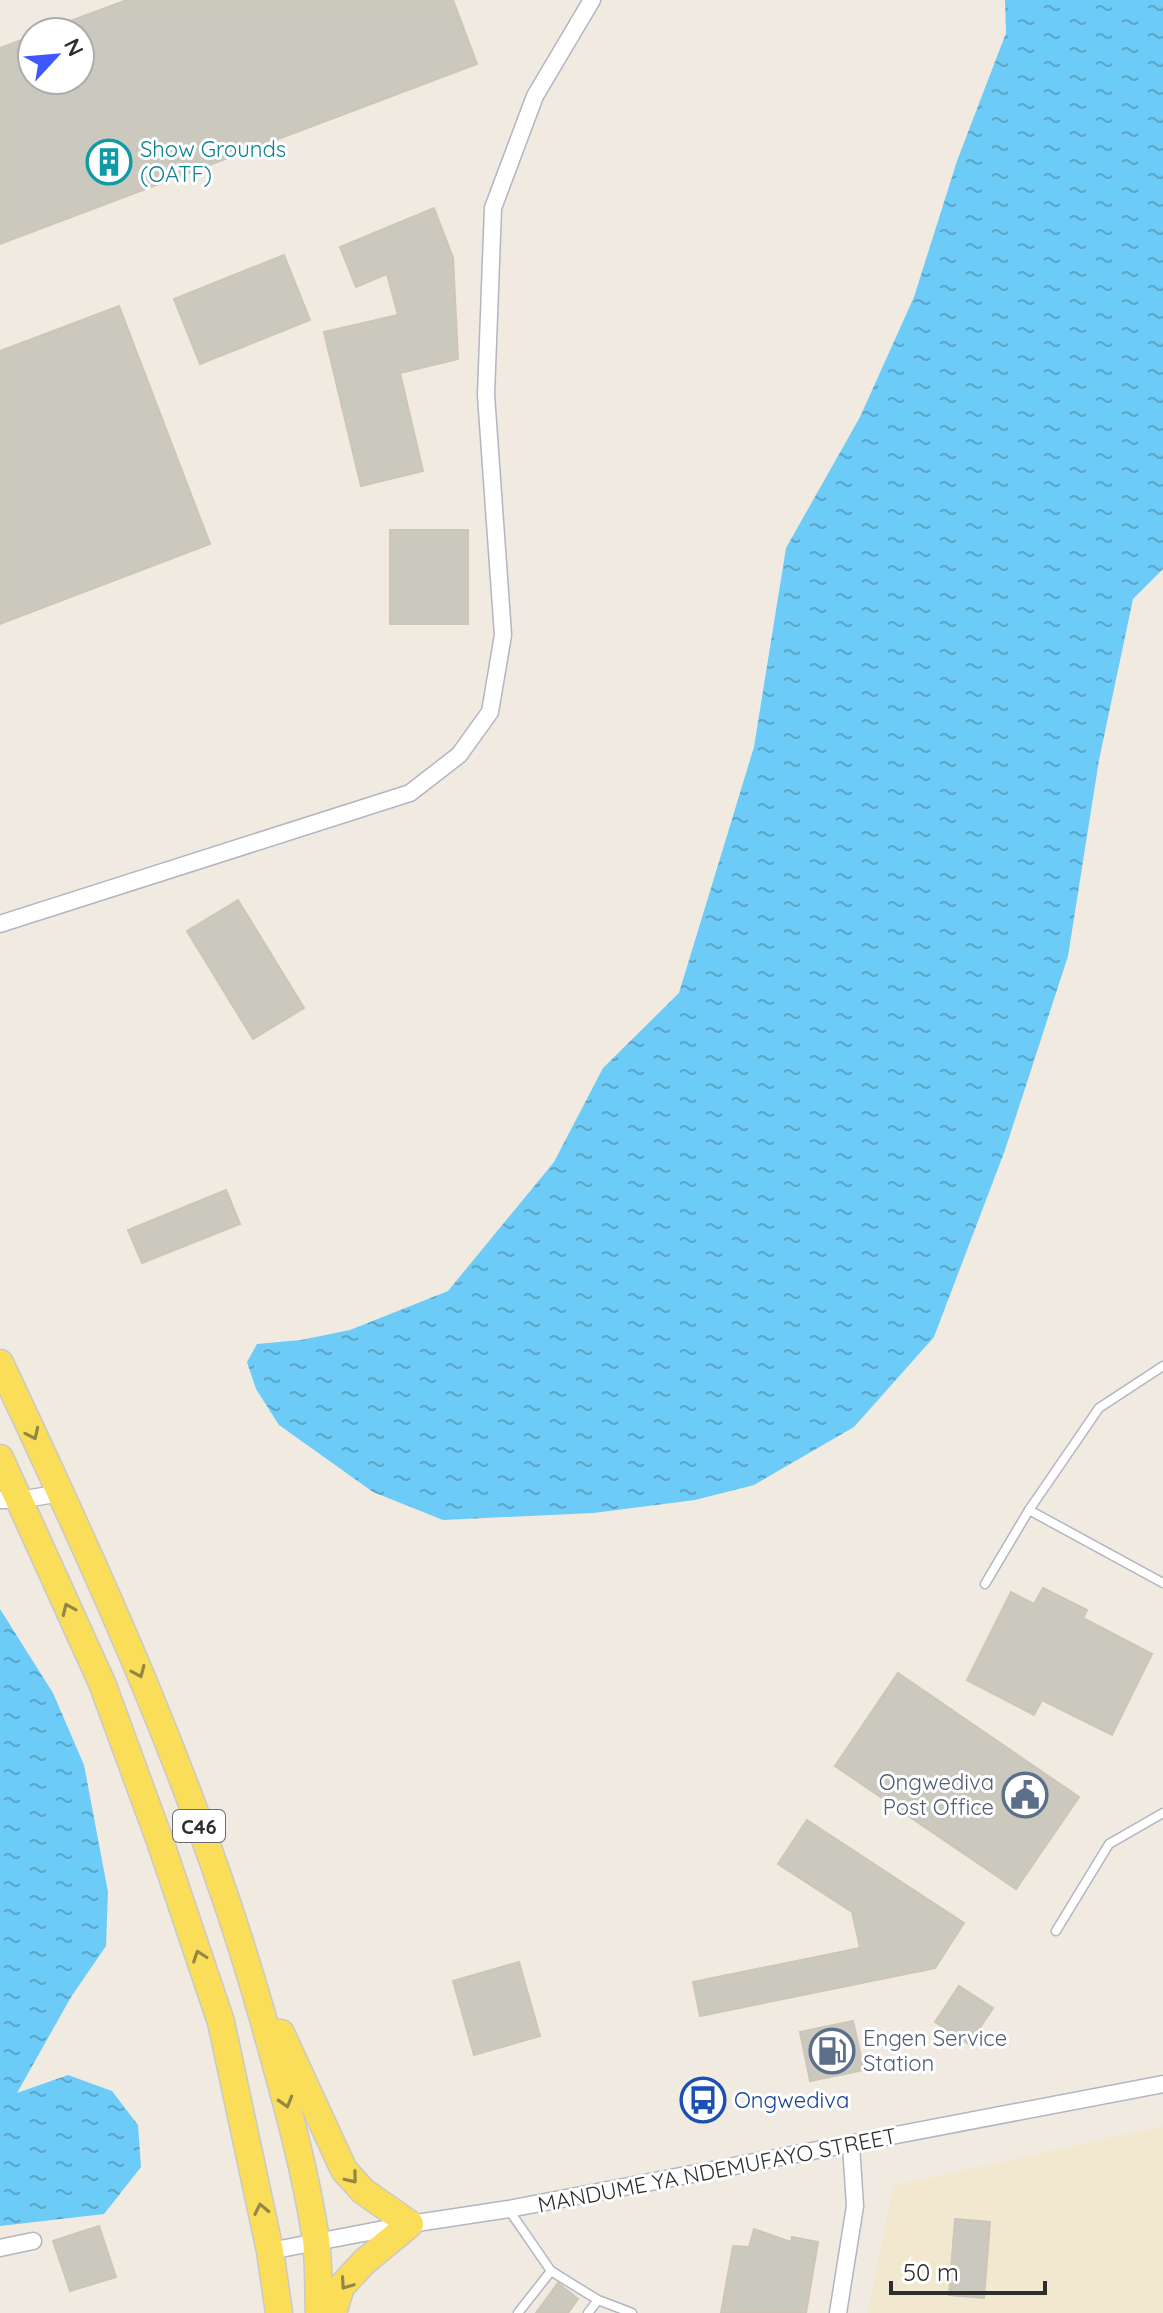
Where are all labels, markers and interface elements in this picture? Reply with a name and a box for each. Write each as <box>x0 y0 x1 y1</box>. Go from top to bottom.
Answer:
north arrow <box>16 16 96 96</box>
text: N <box>58 34 90 61</box>
place label: Show Grounds (OATF) <box>140 135 286 188</box>
building icon: Show Grounds (OATF) <box>85 138 133 186</box>
one-way arrow <box>23 1426 39 1440</box>
one-way arrow <box>62 1602 78 1617</box>
one-way arrow <box>129 1664 145 1678</box>
place label: Ongwediva Post Office <box>879 1768 994 1821</box>
public building icon: Ongwediva Post Office <box>1001 1771 1049 1819</box>
road number: C46 <box>173 1810 225 1842</box>
one-way arrow <box>193 1950 209 1964</box>
place label: Engen Service Station <box>863 2024 1007 2077</box>
fuel station icon: Engen Service Station <box>808 2027 856 2075</box>
bus stop icon: Ongwediva <box>679 2076 727 2124</box>
place label: Ongwediva <box>734 2086 849 2114</box>
one-way arrow <box>277 2095 294 2109</box>
street label: MANDUME YA NDEMUFAYO STREET <box>535 2121 899 2219</box>
one-way arrow <box>342 2169 357 2183</box>
one-way arrow <box>253 2202 270 2216</box>
scale bar <box>891 2245 1045 2295</box>
text: 50 m <box>903 2257 959 2287</box>
one-way arrow <box>341 2275 356 2290</box>

